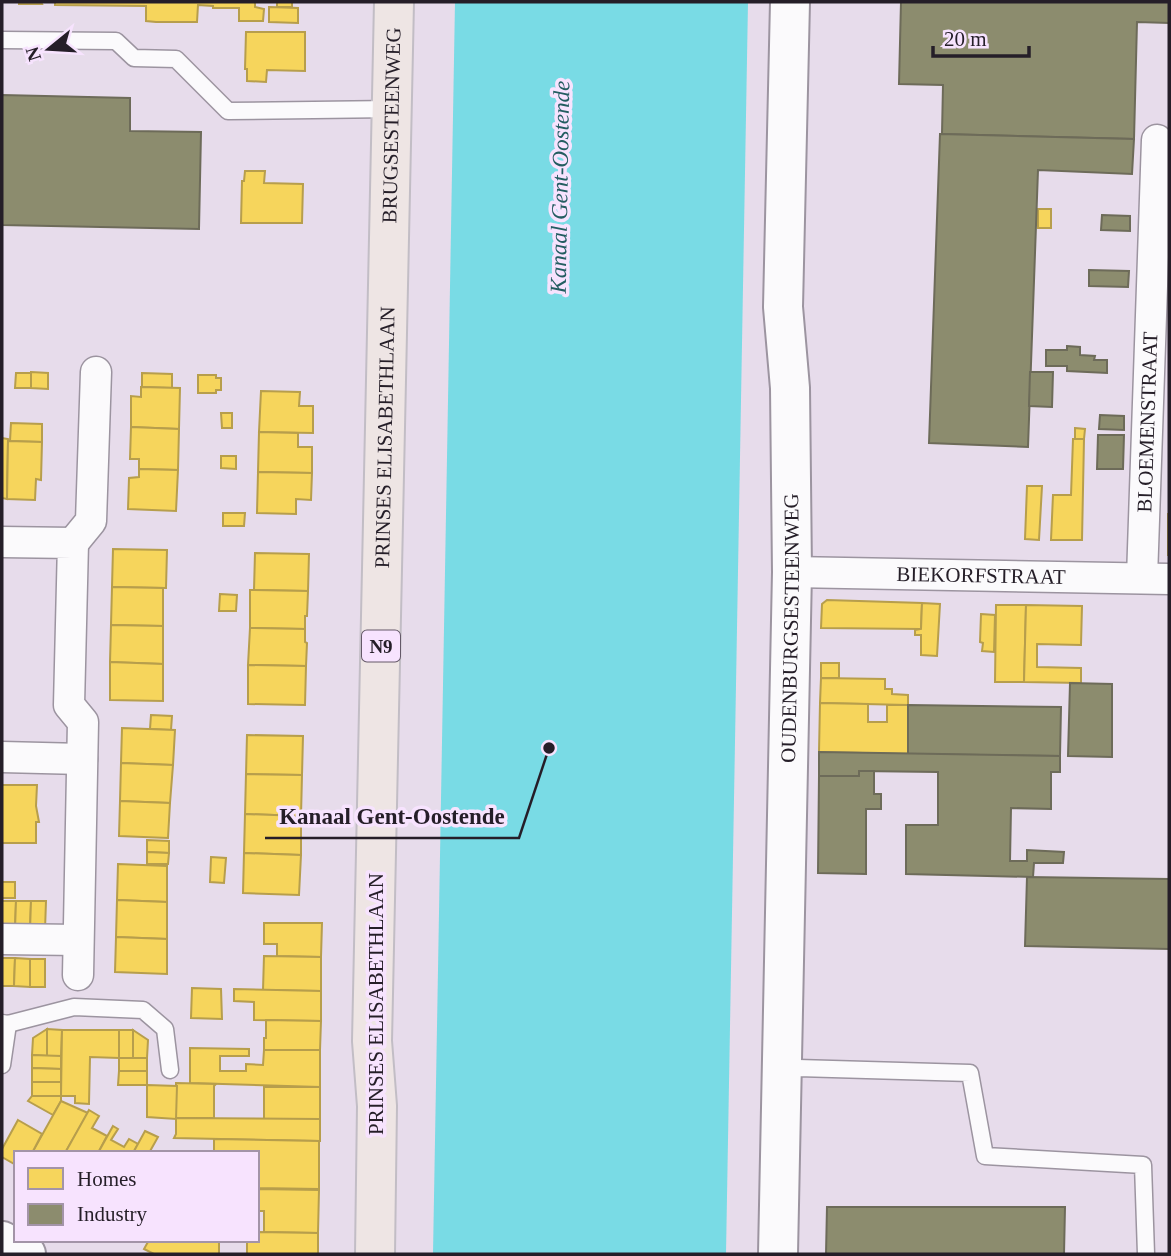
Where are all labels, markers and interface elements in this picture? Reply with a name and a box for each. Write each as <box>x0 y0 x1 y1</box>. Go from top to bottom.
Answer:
north arrow <box>14 14 84 84</box>
scale bar <box>933 14 1029 58</box>
street label: BRUGSESTEENWEG <box>377 27 405 224</box>
text: 20 m <box>944 27 987 51</box>
text: N <box>21 44 45 64</box>
water label: Kanaal Gent-Oostende <box>546 80 574 295</box>
street label: PRINSES ELISABETHLAAN <box>370 306 400 569</box>
street label: BLOEMENSTRAAT <box>1132 331 1162 513</box>
street label: OUDENBURGSESTEENWEG <box>776 493 804 763</box>
street label: BIEKORFSTRAAT <box>896 562 1066 589</box>
road number: N9 <box>362 631 400 662</box>
callout: Kanaal Gent-Oostende <box>265 794 519 838</box>
text: Kanaal Gent-Oostende <box>279 804 505 829</box>
street label: PRINSES ELISABETHLAAN <box>364 873 388 1135</box>
legend <box>14 1151 259 1242</box>
text: Homes <box>77 1167 137 1191</box>
text: Industry <box>77 1202 147 1226</box>

